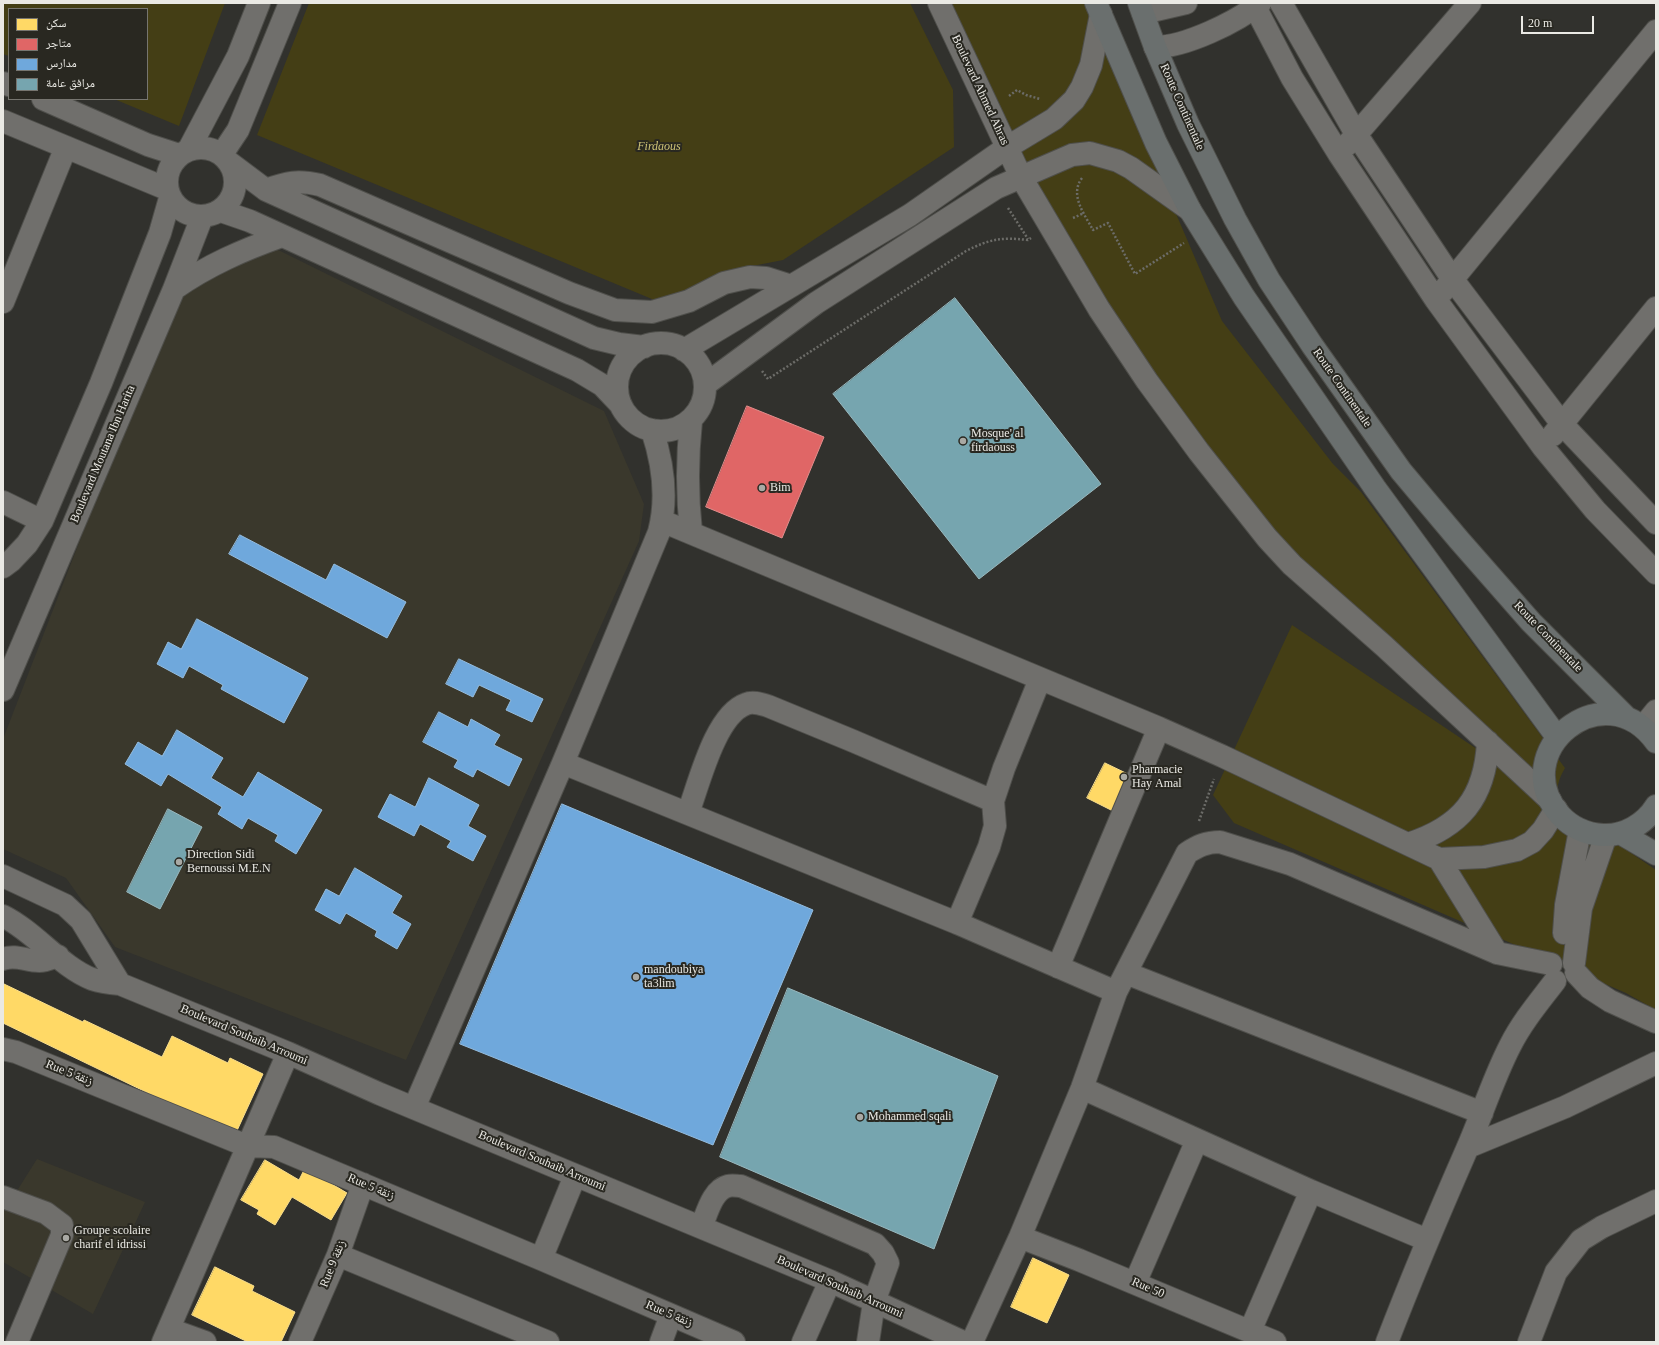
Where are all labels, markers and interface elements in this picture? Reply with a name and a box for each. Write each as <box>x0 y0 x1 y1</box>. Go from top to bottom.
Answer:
legend <box>8 8 148 100</box>
scale bar <box>1523 8 1596 34</box>
text: سكن <box>46 16 66 30</box>
text: 20 m <box>1528 16 1552 30</box>
street label: Boulevard Ahmed Ahras <box>948 33 1012 147</box>
text: متاجر <box>46 36 71 50</box>
text: مدارس <box>46 56 77 70</box>
street label: Route Continentale <box>1157 62 1207 152</box>
text: مرافق عامة <box>46 76 95 90</box>
park label: Firdaous <box>637 140 681 154</box>
street label: Route Continentale <box>1309 346 1375 430</box>
street label: Boulevard Moutana Ibn Harita <box>68 383 138 525</box>
place label: Mosque' al firdaouss <box>971 427 1023 455</box>
marker: Mosque' al firdaouss <box>958 436 968 446</box>
place label: Bim <box>770 481 791 495</box>
marker: Bim <box>757 483 767 493</box>
street label: Route Continentale <box>1511 599 1585 675</box>
place label: Pharmacie Hay Amal <box>1132 763 1183 791</box>
marker: Pharmacie Hay Amal <box>1119 772 1129 782</box>
place label: Direction Sidi Bernoussi M.E.N <box>187 848 271 876</box>
marker: Direction Sidi Bernoussi M.E.N <box>174 857 184 867</box>
place label: mandoubiya ta3lim <box>644 963 703 991</box>
marker: mandoubiya ta3lim <box>631 972 641 982</box>
street label: Boulevard Souhaib Arroumi <box>178 1002 310 1068</box>
street label: Rue 5 زنقة <box>43 1057 95 1089</box>
place label: Mohammed sqali <box>868 1110 952 1124</box>
marker: Mohammed sqali <box>855 1112 865 1122</box>
street label: Boulevard Souhaib Arroumi <box>476 1128 608 1194</box>
street label: Rue 5 زنقة <box>345 1171 397 1203</box>
place label: Groupe scolaire charif el idrissi <box>74 1224 150 1252</box>
marker: Groupe scolaire charif el idrissi <box>61 1233 71 1243</box>
street label: Rue 9 زنقة <box>317 1238 349 1290</box>
street label: Boulevard Souhaib Arroumi <box>775 1253 905 1321</box>
street label: Rue 50 <box>1129 1275 1167 1301</box>
street label: Rue 5 زنقة <box>643 1298 695 1330</box>

